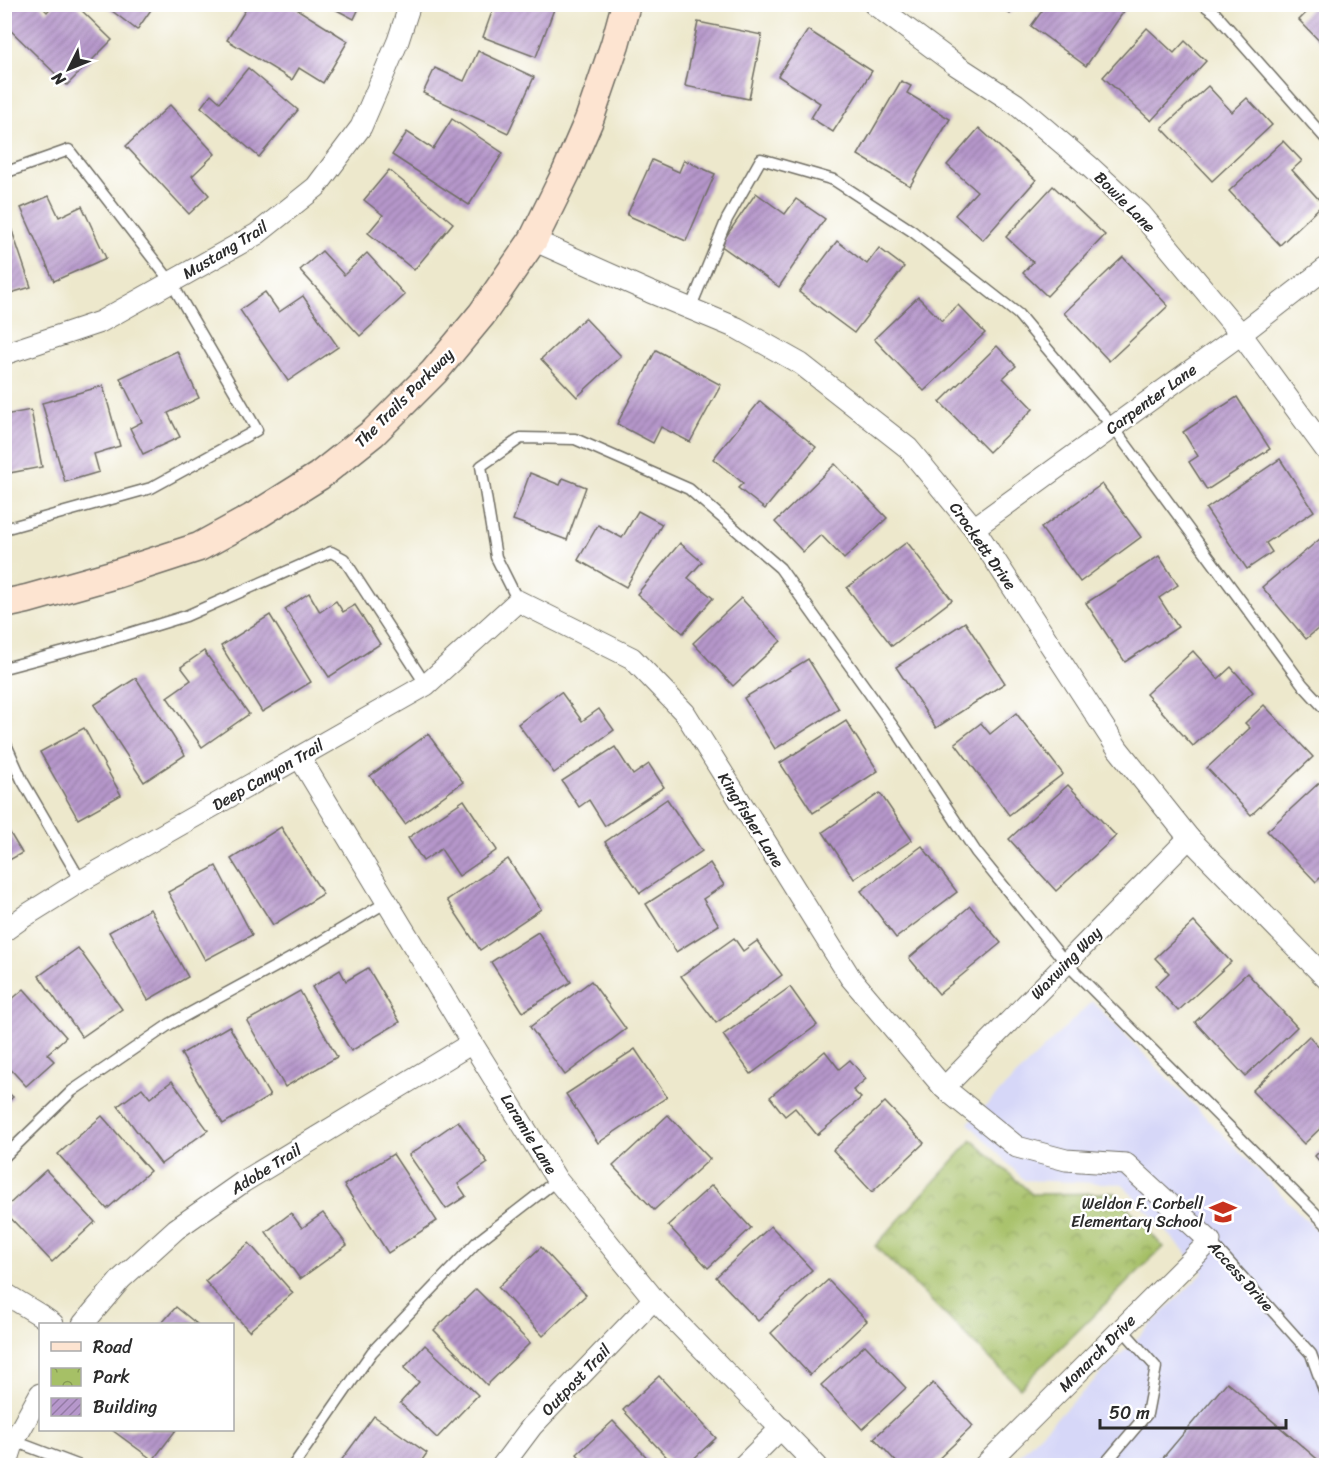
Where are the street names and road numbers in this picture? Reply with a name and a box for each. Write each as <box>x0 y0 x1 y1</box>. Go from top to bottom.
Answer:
street label: Bowie Lane <box>1087 164 1163 240</box>
street label: Mustang Trail <box>176 213 274 287</box>
street label: The Trails Parkway <box>347 341 461 455</box>
street label: Carpenter Lane <box>1099 356 1203 442</box>
street label: Crockett Drive <box>942 496 1024 596</box>
street label: Deep Canyon Trail <box>206 731 330 819</box>
street label: Kingfisher Lane <box>710 766 792 874</box>
street label: Waxwing Way <box>1023 919 1109 1007</box>
street label: Laramie Lane <box>493 1088 566 1180</box>
street label: Adobe Trail <box>224 1135 308 1203</box>
street label: Access Drive <box>1200 1233 1282 1319</box>
street label: Monarch Drive <box>1051 1307 1143 1399</box>
street label: Outpost Trail <box>534 1337 618 1423</box>

